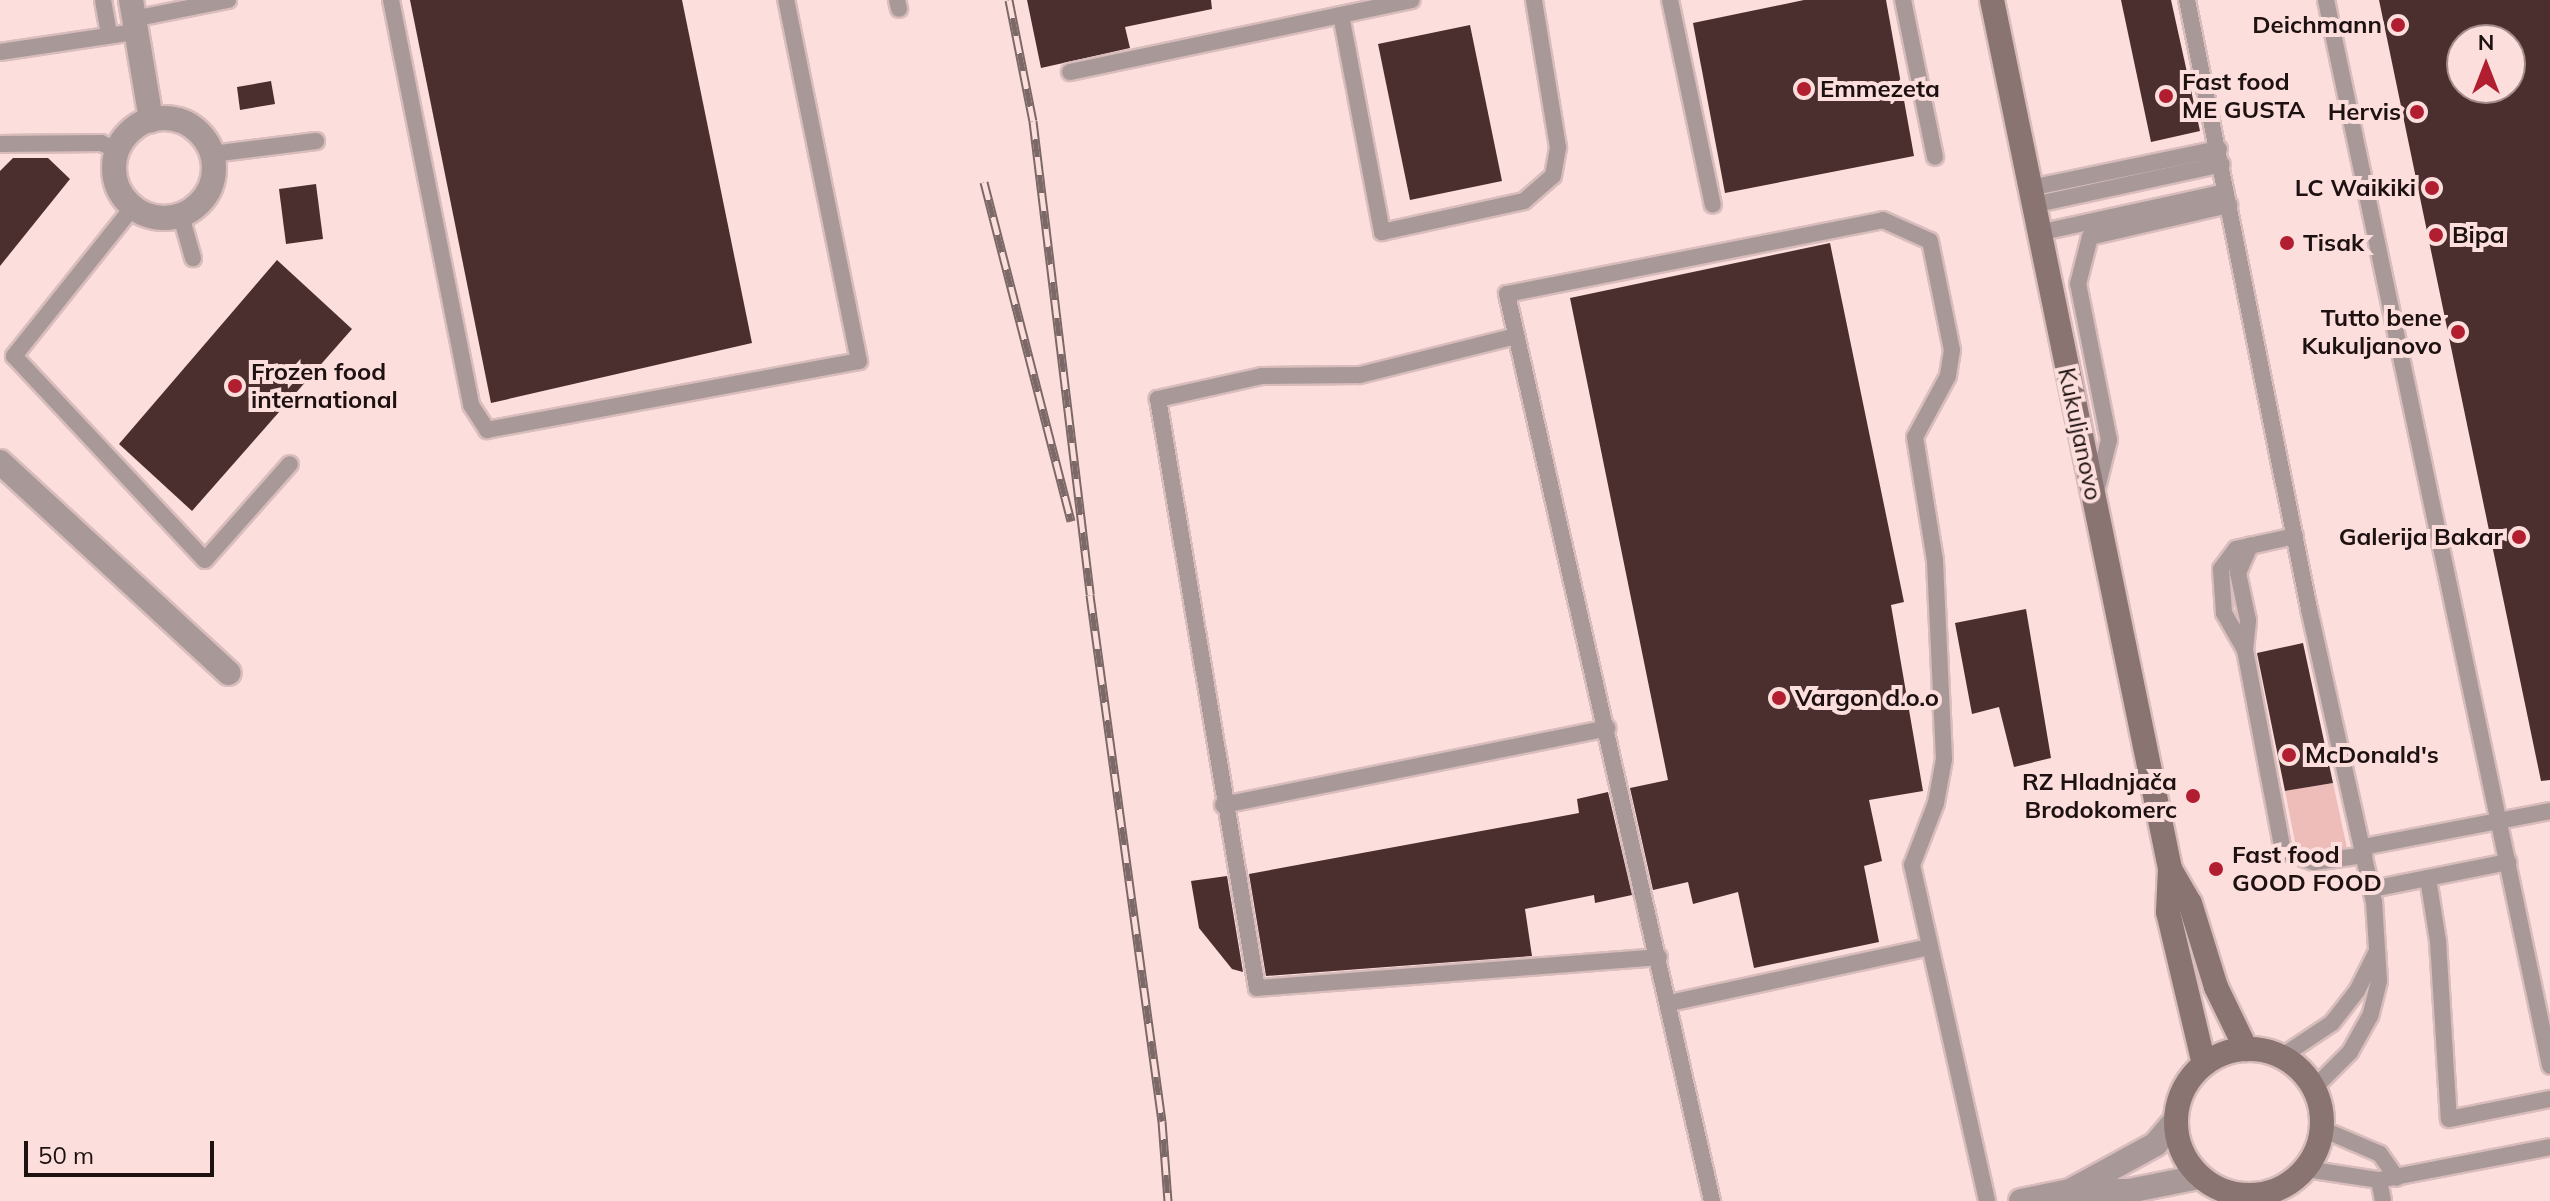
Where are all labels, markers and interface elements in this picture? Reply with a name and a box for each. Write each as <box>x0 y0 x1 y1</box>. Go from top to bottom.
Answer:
place label: Deichmann <box>2252 11 2382 39</box>
marker: Deichmann <box>2389 16 2407 34</box>
north arrow <box>2446 24 2526 104</box>
text: N <box>2478 28 2494 56</box>
place label: Fast food ME GUSTA <box>2182 68 2305 124</box>
place label: Emmezeta <box>1820 75 1940 103</box>
marker: Emmezeta <box>1795 80 1813 98</box>
marker: Fast food ME GUSTA <box>2157 87 2175 105</box>
place label: Hervis <box>2328 98 2401 126</box>
marker: Hervis <box>2408 103 2426 121</box>
place label: LC Waikiki <box>2295 174 2416 202</box>
marker: LC Waikiki <box>2423 179 2441 197</box>
place label: Bipa <box>2452 221 2505 249</box>
marker: Bipa <box>2427 226 2445 244</box>
place label: Tisak <box>2303 229 2364 257</box>
marker: Tisak <box>2278 234 2296 252</box>
place label: Tutto bene Kukuljanovo <box>2302 304 2442 360</box>
marker: Tutto bene Kukuljanovo <box>2449 323 2467 341</box>
place label: Frozen food international <box>251 358 398 414</box>
street label: Kukuljanovo <box>2052 365 2108 503</box>
marker: Frozen food international <box>226 377 244 395</box>
place label: Galerija Bakar <box>2339 523 2503 551</box>
marker: Galerija Bakar <box>2510 528 2528 546</box>
place label: Vargon d.o.o <box>1795 684 1939 712</box>
marker: Vargon d.o.o <box>1770 689 1788 707</box>
place label: McDonald's <box>2305 741 2439 769</box>
marker: McDonald's <box>2280 746 2298 764</box>
place label: RZ Hladnjača Brodokomerc <box>2022 768 2177 824</box>
marker: RZ Hladnjača Brodokomerc <box>2184 787 2202 805</box>
place label: Fast food GOOD FOOD <box>2232 841 2382 897</box>
marker: Fast food GOOD FOOD <box>2207 860 2225 878</box>
scale bar <box>28 1125 218 1175</box>
text: 50 m <box>38 1140 94 1170</box>

